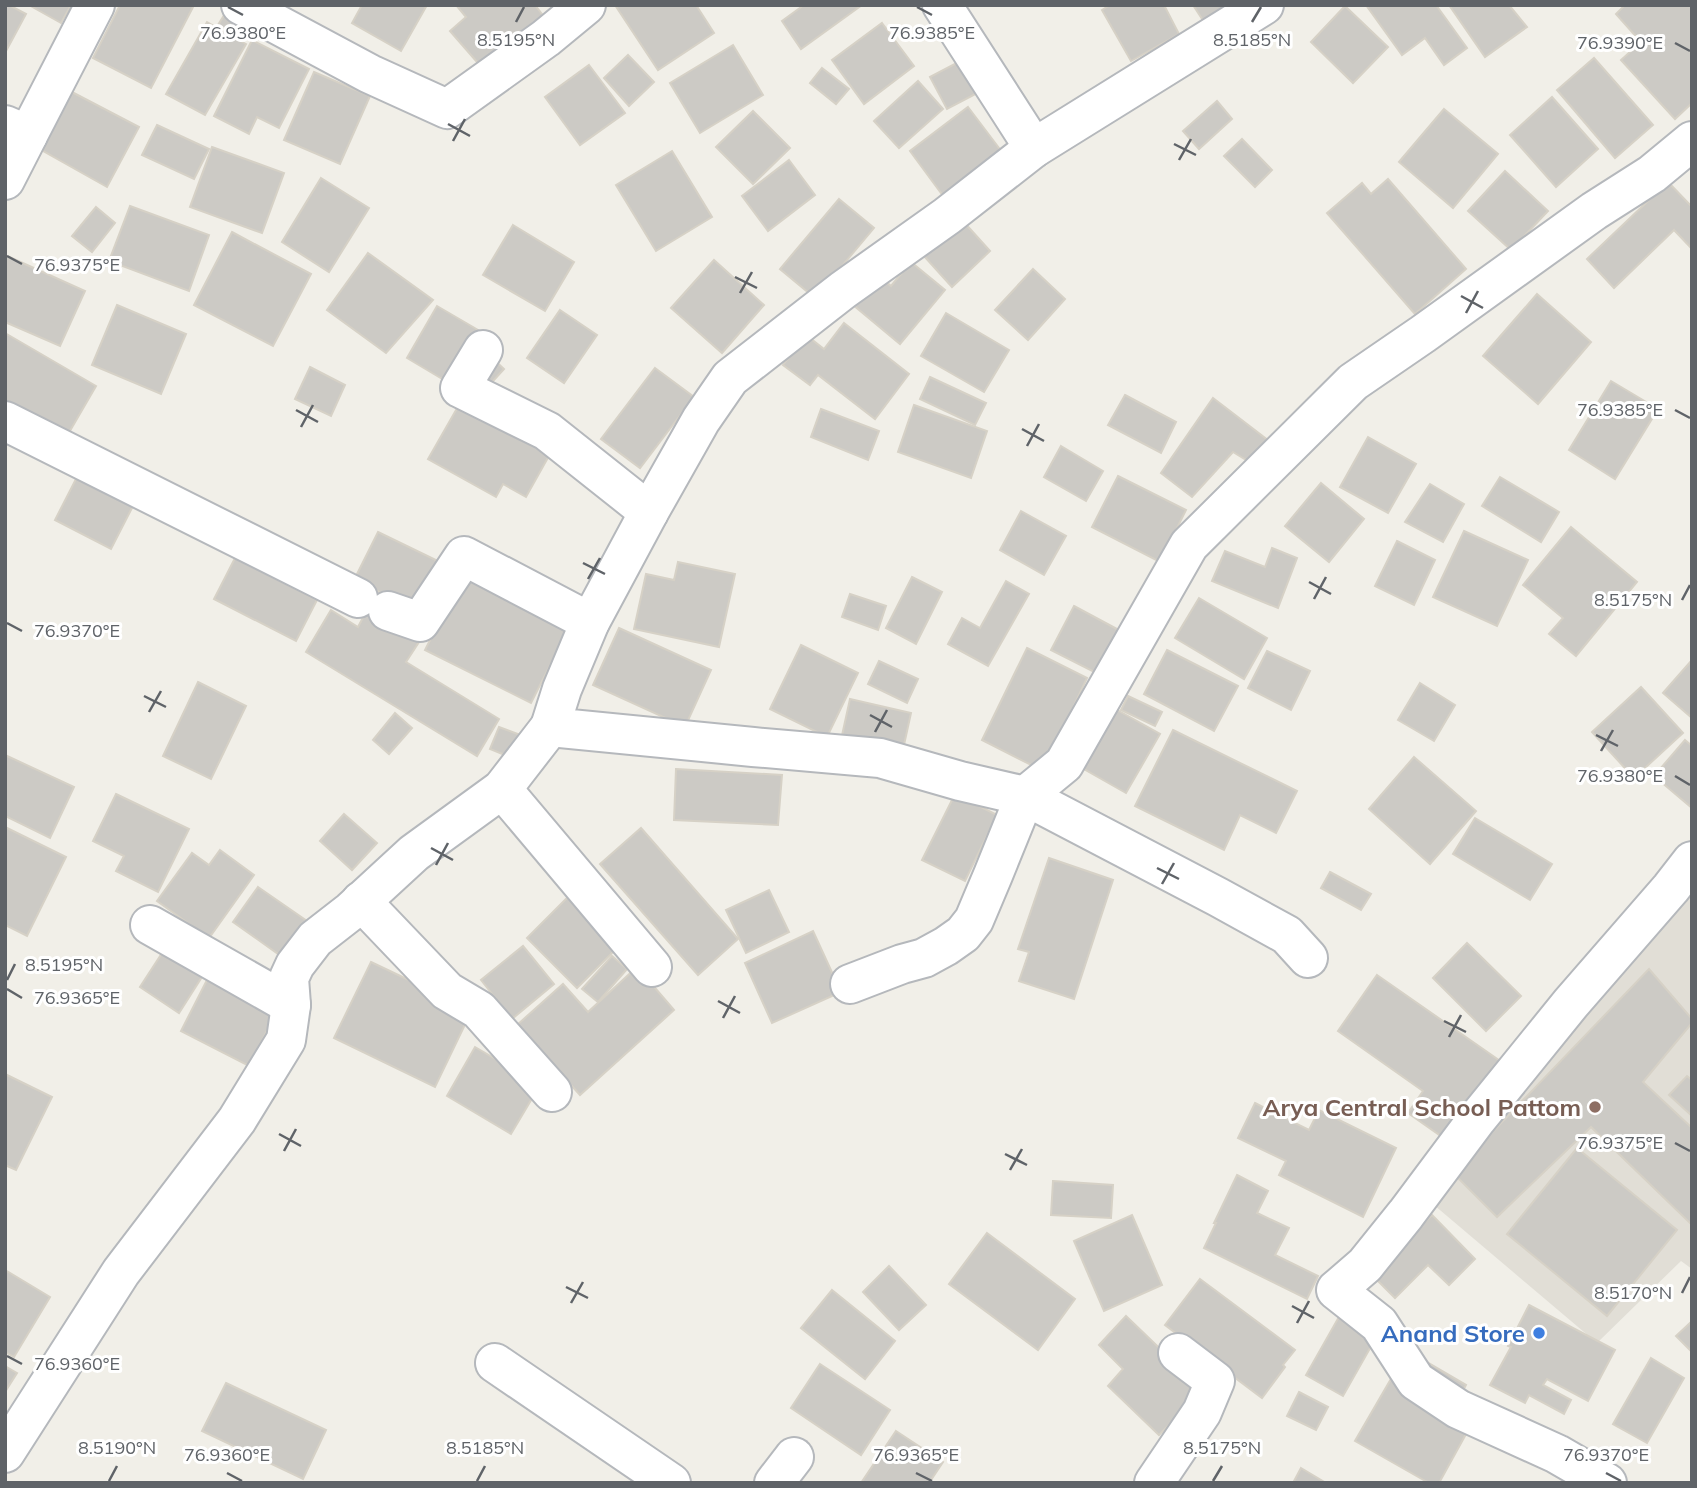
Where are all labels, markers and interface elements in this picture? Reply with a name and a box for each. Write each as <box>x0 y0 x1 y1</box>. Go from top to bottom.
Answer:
text: 76.9380°E <box>200 21 286 44</box>
text: 76.9385°E <box>889 21 975 44</box>
text: 8.5195°N <box>477 28 555 51</box>
text: 8.5185°N <box>1213 28 1291 51</box>
text: 76.9390°E <box>1577 31 1663 54</box>
text: 76.9375°E <box>34 253 120 276</box>
text: 76.9385°E <box>1577 398 1663 421</box>
text: 8.5175°N <box>1594 588 1672 611</box>
text: 76.9370°E <box>34 619 120 642</box>
text: 76.9380°E <box>1577 764 1663 787</box>
text: 8.5195°N <box>25 953 103 976</box>
text: 76.9365°E <box>34 986 120 1009</box>
place label: Arya Central School Pattom <box>1262 1092 1581 1122</box>
marker: Arya Central School Pattom <box>1587 1099 1603 1115</box>
text: 76.9375°E <box>1577 1131 1663 1154</box>
text: 8.5170°N <box>1594 1281 1672 1304</box>
place label: Anand Store <box>1381 1318 1525 1348</box>
marker: Anand Store <box>1531 1325 1547 1341</box>
text: 76.9360°E <box>34 1352 120 1375</box>
text: 8.5190°N <box>78 1436 156 1459</box>
text: 8.5185°N <box>446 1436 524 1459</box>
text: 8.5175°N <box>1183 1436 1261 1459</box>
text: 76.9360°E <box>184 1443 270 1466</box>
text: 76.9365°E <box>873 1443 959 1466</box>
text: 76.9370°E <box>1563 1443 1649 1466</box>

